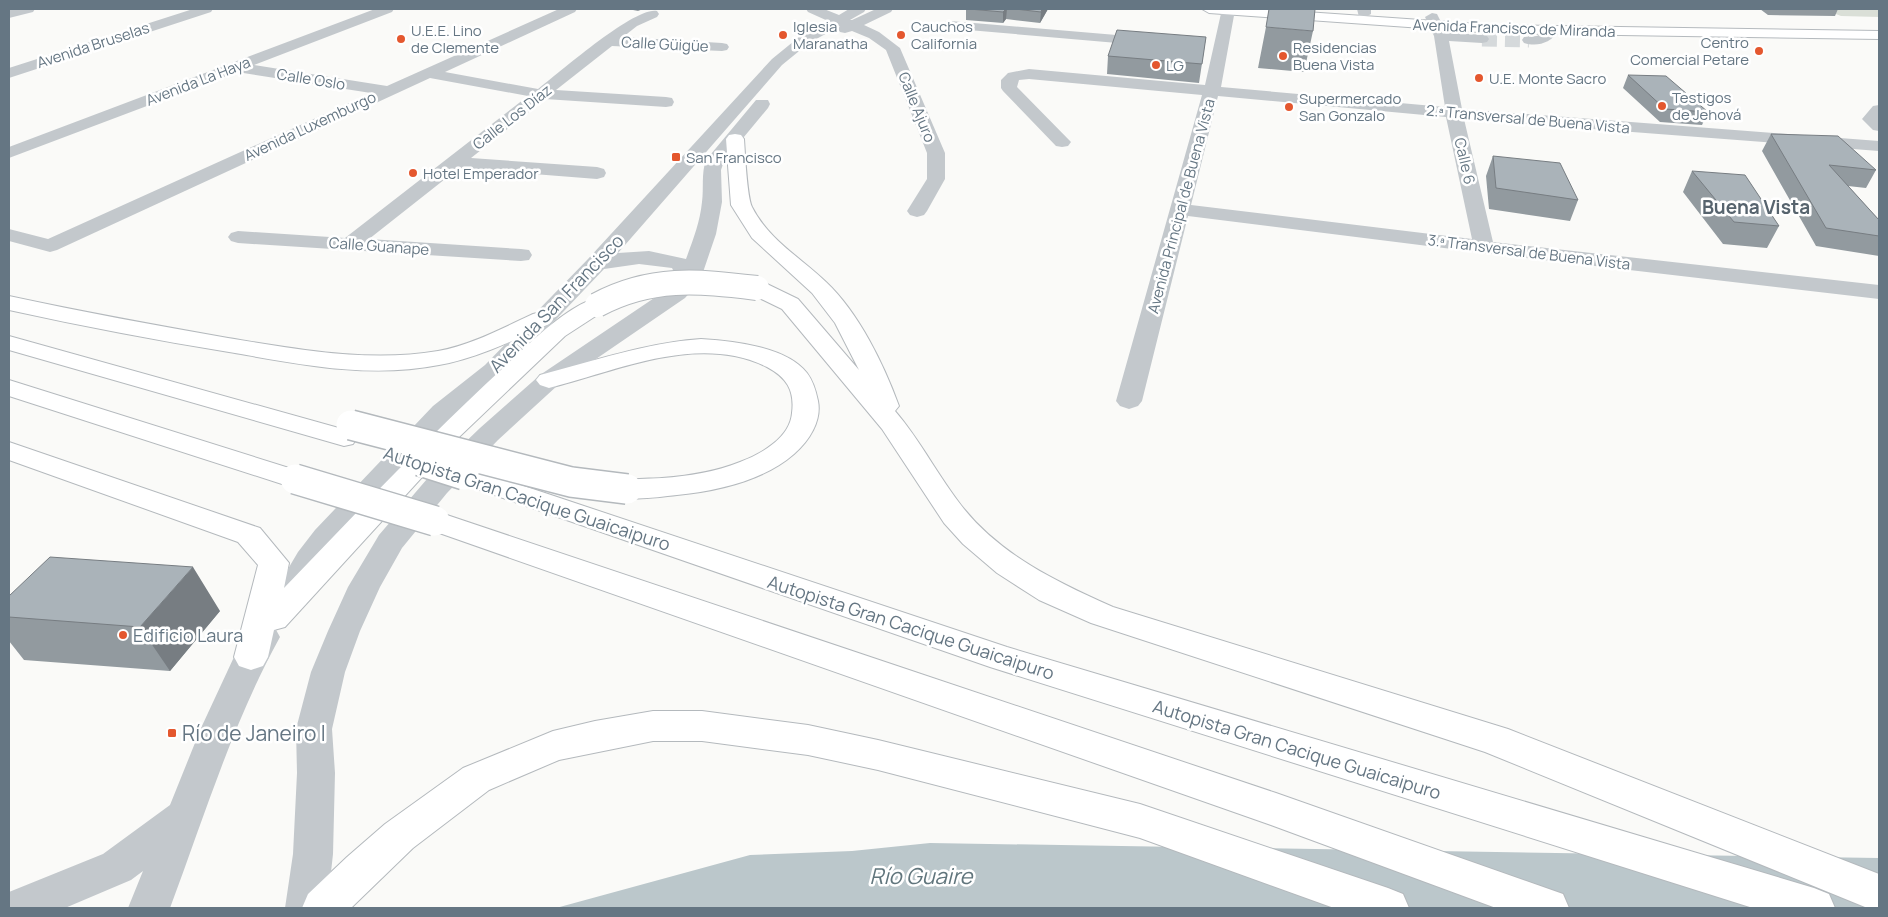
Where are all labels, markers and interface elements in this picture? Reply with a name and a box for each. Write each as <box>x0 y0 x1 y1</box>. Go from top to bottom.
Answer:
street label: Avenida Francisco de Miranda <box>1412 14 1616 42</box>
place label: Iglesia Maranatha <box>793 16 868 54</box>
place label: Cauchos California <box>911 16 977 54</box>
street label: Avenida Bruselas <box>34 17 152 73</box>
place label: U.E.E. Lino de Clemente <box>411 20 499 58</box>
marker: Iglesia Maranatha <box>777 29 789 41</box>
marker: Cauchos California <box>895 29 907 41</box>
street label: Calle Güigüe <box>621 31 709 57</box>
place label: Centro Comercial Petare <box>1630 32 1749 70</box>
marker: U.E.E. Lino de Clemente <box>395 33 407 45</box>
place label: Residencias Buena Vista <box>1293 37 1377 75</box>
marker: Centro Comercial Petare <box>1753 45 1765 57</box>
marker: Residencias Buena Vista <box>1277 50 1289 62</box>
street label: Avenida La Haya <box>143 51 253 111</box>
place label: LG <box>1166 55 1184 76</box>
marker: LG <box>1150 59 1162 71</box>
street label: Calle Oslo <box>275 63 347 95</box>
place label: U.E. Monte Sacro <box>1489 68 1606 89</box>
street label: Calle Ajuro <box>893 69 941 145</box>
marker: U.E. Monte Sacro <box>1473 72 1485 84</box>
street label: Calle Los Díaz <box>468 79 556 155</box>
street label: Avenida Luxemburgo <box>241 86 380 166</box>
place label: Testigos de Jehová <box>1672 87 1741 125</box>
place label: Supermercado San Gonzalo <box>1299 88 1401 126</box>
street label: Avenida Principal de Buena Vista <box>1142 96 1220 316</box>
street label: 2.ª Transversal de Buena Vista <box>1425 100 1631 138</box>
marker: Testigos de Jehová <box>1656 100 1668 112</box>
marker: Supermercado San Gonzalo <box>1283 101 1295 113</box>
street label: Calle 6 <box>1449 136 1481 186</box>
place label: San Francisco <box>686 147 782 168</box>
marker: San Francisco <box>670 151 682 163</box>
place label: Hotel Emperador <box>423 163 539 184</box>
marker: Hotel Emperador <box>407 167 419 179</box>
district label: Buena Vista <box>1702 194 1810 220</box>
street label: Avenida San Francisco <box>484 229 628 377</box>
street label: 3.ª Transversal de Buena Vista <box>1427 229 1631 275</box>
street label: Calle Guanape <box>328 232 430 260</box>
street label: Autopista Gran Cacique Guaicaipuro <box>381 440 673 556</box>
street label: Autopista Gran Cacique Guaicaipuro <box>765 569 1057 685</box>
place label: Edificio Laura <box>133 623 243 647</box>
marker: Edificio Laura <box>117 629 129 641</box>
street label: Autopista Gran Cacique Guaicaipuro <box>1150 694 1444 804</box>
place label: Río de Janeiro I <box>182 719 326 747</box>
marker: Río de Janeiro I <box>166 727 178 739</box>
water label: Río Guaire <box>870 861 974 891</box>

